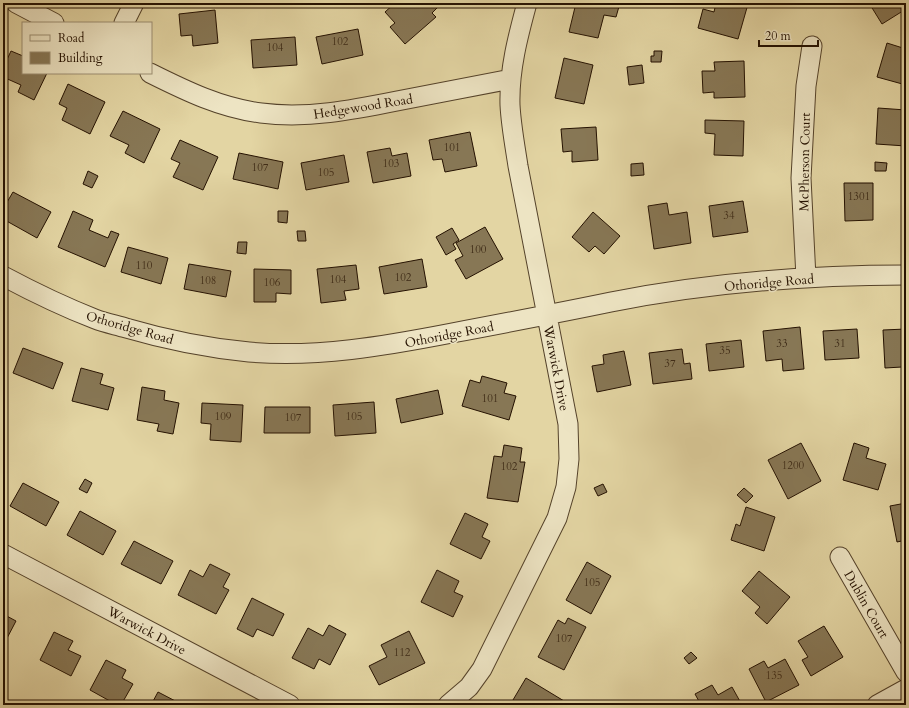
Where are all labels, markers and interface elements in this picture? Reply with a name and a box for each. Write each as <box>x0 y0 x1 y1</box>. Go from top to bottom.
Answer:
legend <box>22 22 152 74</box>
scale bar <box>759 22 818 48</box>
text: 20 m <box>765 28 792 44</box>
text: Road <box>58 30 85 46</box>
house number: 102 <box>332 34 349 49</box>
house number: 104 <box>267 40 284 55</box>
text: Building <box>58 50 103 66</box>
street label: Hedgewood Road <box>312 90 414 124</box>
street label: McPherson Court <box>795 112 815 212</box>
house number: 101 <box>444 140 460 155</box>
house number: 103 <box>383 156 400 171</box>
house number: 107 <box>252 160 269 175</box>
house number: 105 <box>318 165 334 180</box>
house number: 1301 <box>848 189 870 204</box>
house number: 34 <box>723 208 735 223</box>
house number: 100 <box>470 242 487 257</box>
house number: 110 <box>136 258 153 273</box>
house number: 102 <box>395 270 412 285</box>
street label: Othoridge Road <box>723 270 815 296</box>
house number: 104 <box>330 272 347 287</box>
house number: 108 <box>200 273 216 288</box>
house number: 106 <box>264 275 281 290</box>
street label: Othoridge Road <box>84 307 176 349</box>
street label: Othoridge Road <box>403 318 495 352</box>
street label: Warwick Drive <box>539 323 573 413</box>
house number: 33 <box>776 336 788 351</box>
house number: 31 <box>834 336 846 351</box>
house number: 35 <box>719 343 731 358</box>
house number: 37 <box>664 356 676 371</box>
house number: 101 <box>482 391 498 406</box>
house number: 109 <box>215 409 232 424</box>
house number: 105 <box>346 409 362 424</box>
house number: 107 <box>285 410 302 425</box>
house number: 1200 <box>782 458 805 473</box>
house number: 102 <box>501 459 518 474</box>
street label: Dublin Court <box>839 567 893 642</box>
house number: 105 <box>584 575 600 590</box>
street label: Warwick Drive <box>103 602 189 659</box>
house number: 107 <box>556 631 573 646</box>
house number: 112 <box>394 645 411 660</box>
house number: 135 <box>766 668 782 683</box>

